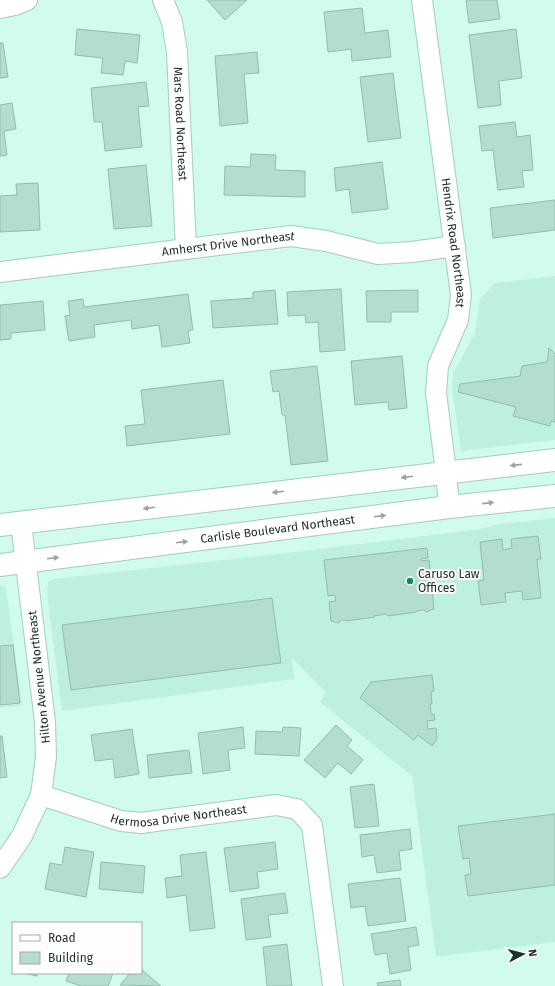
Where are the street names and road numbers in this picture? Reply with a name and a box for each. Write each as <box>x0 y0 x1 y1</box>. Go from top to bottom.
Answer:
street label: Mars Road Northeast <box>171 66 190 182</box>
street label: Hendrix Road Northeast <box>439 177 468 309</box>
street label: Amherst Drive Northeast <box>161 229 296 259</box>
street label: Carlisle Boulevard Northeast <box>200 512 356 546</box>
street label: Hilton Avenue Northeast <box>25 609 53 744</box>
street label: Hermosa Drive Northeast <box>109 802 248 830</box>

